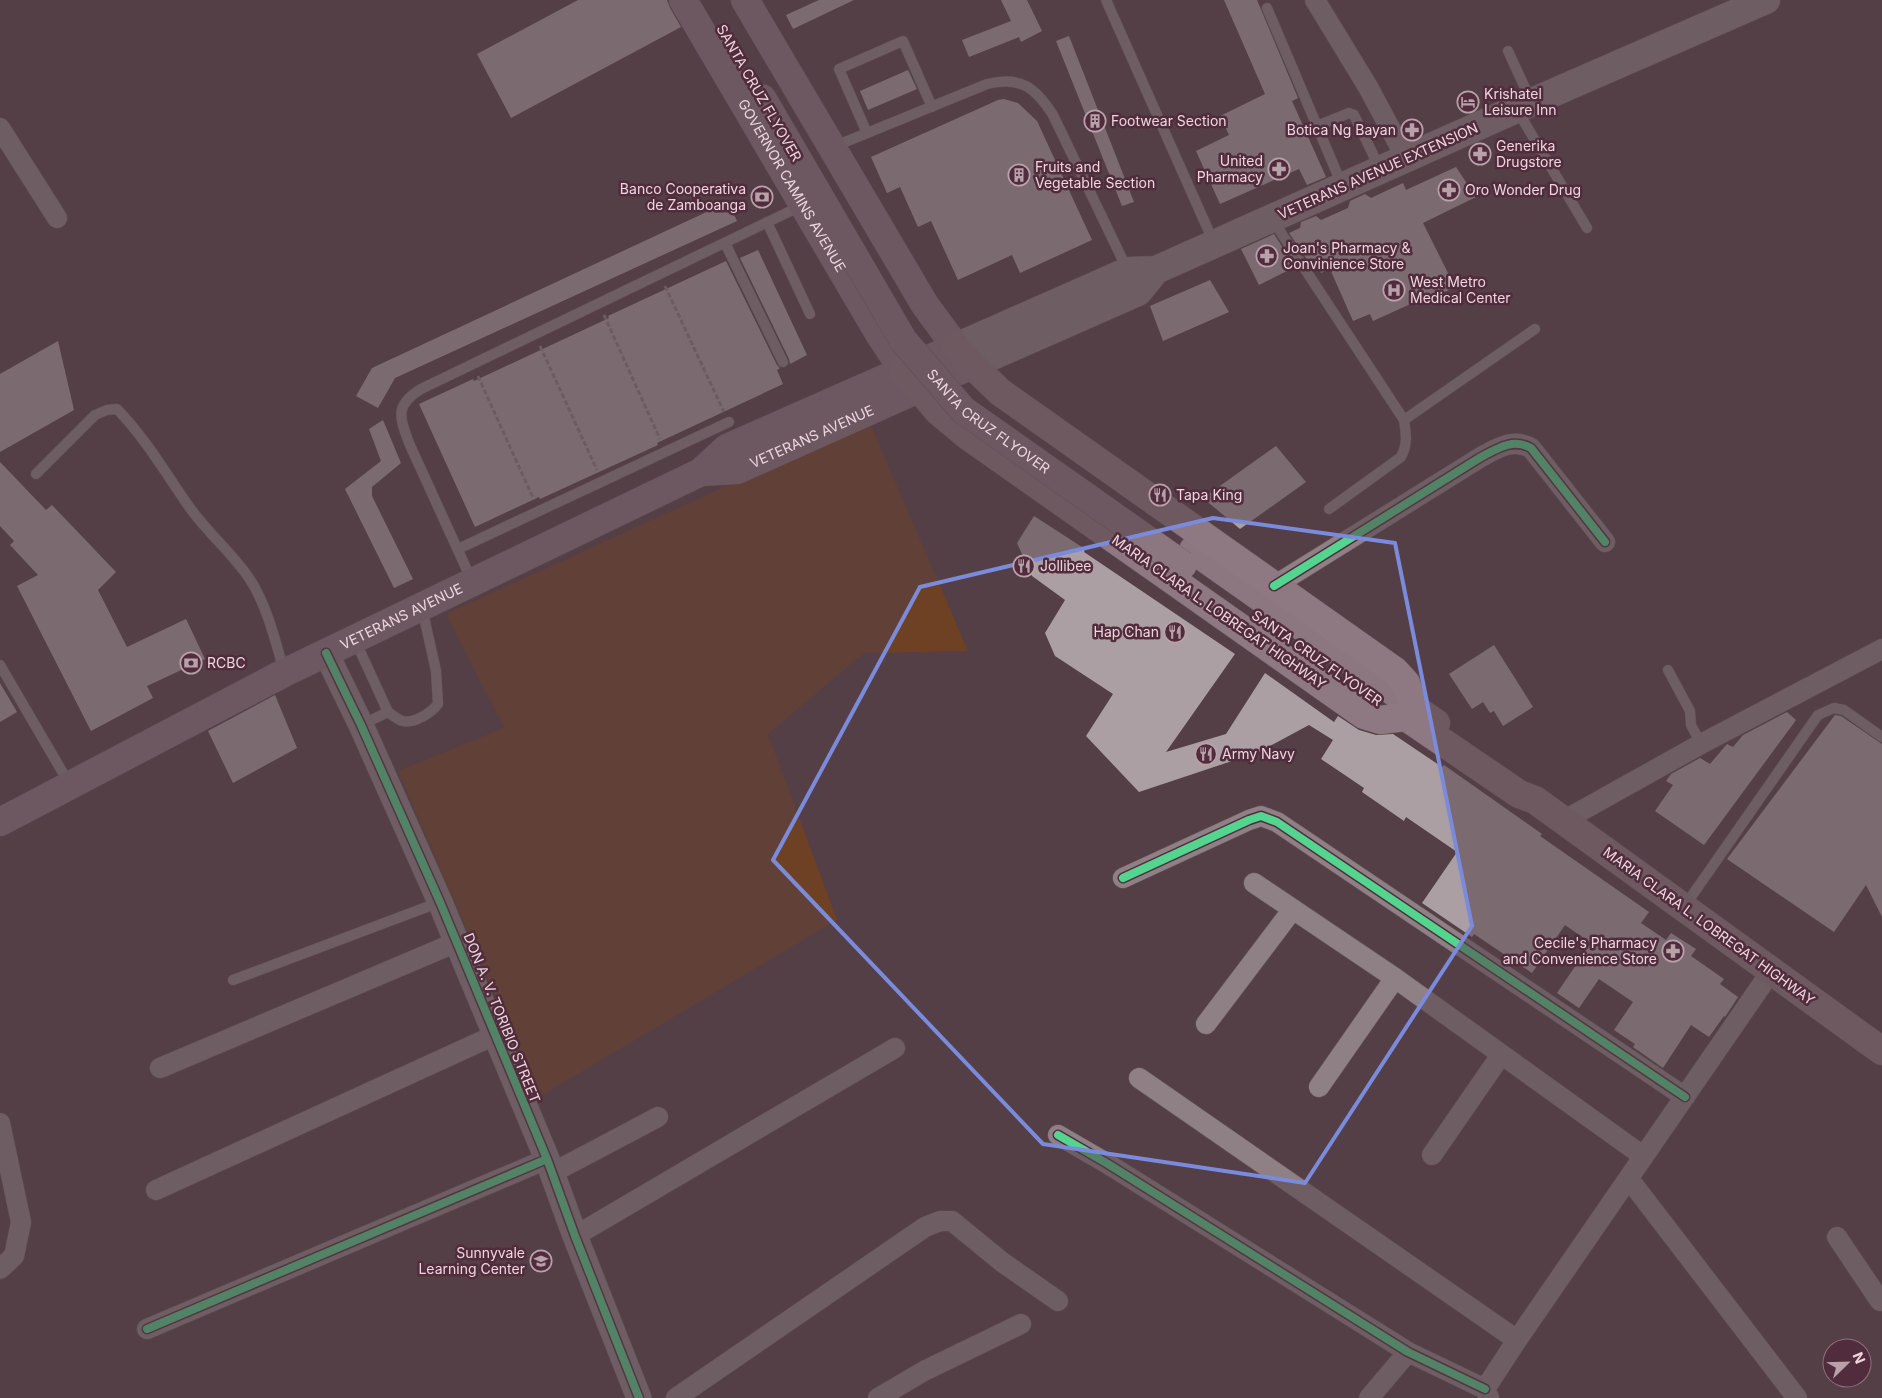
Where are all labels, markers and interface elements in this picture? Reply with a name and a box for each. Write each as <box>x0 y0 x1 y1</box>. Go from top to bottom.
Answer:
street label: SANTA CRUZ FLYOVER <box>713 21 806 164</box>
place label: Krishatel Leisure Inn <box>1484 85 1557 118</box>
hotel icon: Krishatel Leisure Inn <box>1456 90 1480 114</box>
street label: GOVERNOR CAMINS AVENUE <box>735 96 850 275</box>
building icon: Footwear Section <box>1083 109 1107 133</box>
place label: Footwear Section <box>1111 112 1227 129</box>
pharmacy icon: Botica Ng Bayan <box>1400 118 1424 142</box>
street label: VETERANS AVENUE EXTENSION <box>1275 119 1480 222</box>
place label: Botica Ng Bayan <box>1287 121 1396 138</box>
place label: Generika Drugstore <box>1496 137 1562 170</box>
pharmacy icon: Generika Drugstore <box>1468 142 1492 166</box>
place label: United Pharmacy <box>1197 152 1263 185</box>
pharmacy icon: United Pharmacy <box>1267 157 1291 181</box>
place label: Fruits and Vegetable Section <box>1035 158 1155 191</box>
building icon: Fruits and Vegetable Section <box>1007 163 1031 187</box>
pharmacy icon: Oro Wonder Drug <box>1437 178 1461 202</box>
place label: Banco Cooperativa de Zamboanga <box>620 180 746 213</box>
place label: Oro Wonder Drug <box>1465 181 1581 198</box>
bank icon: Banco Cooperativa de Zamboanga <box>750 185 774 209</box>
place label: Joan's Pharmacy & Convinience Store <box>1283 239 1410 272</box>
pharmacy icon: Joan's Pharmacy & Convinience Store <box>1255 244 1279 268</box>
place label: West Metro Medical Center <box>1410 273 1511 306</box>
hospital icon: West Metro Medical Center <box>1382 278 1406 302</box>
street label: SANTA CRUZ FLYOVER <box>924 366 1053 477</box>
street label: VETERANS AVENUE <box>747 401 876 471</box>
restaurant icon: Tapa King <box>1148 483 1172 507</box>
place label: Tapa King <box>1176 486 1242 503</box>
street label: MARIA CLARA L. LOBREGAT HIGHWAY <box>1109 531 1330 693</box>
restaurant icon: Jollibee <box>1012 554 1036 578</box>
place label: Jollibee <box>1040 557 1091 574</box>
street label: VETERANS AVENUE <box>337 579 465 653</box>
street label: SANTA CRUZ FLYOVER <box>1249 606 1386 709</box>
restaurant icon: Hap Chan <box>1163 620 1187 644</box>
place label: Hap Chan <box>1094 623 1159 640</box>
bank icon: RCBC <box>179 651 203 675</box>
place label: RCBC <box>207 654 246 671</box>
restaurant icon: Army Navy <box>1194 742 1218 766</box>
place label: Army Navy <box>1222 745 1295 762</box>
street label: MARIA CLARA L. LOBREGAT HIGHWAY <box>1600 843 1819 1008</box>
street label: DON A. V. TORIBIO STREET <box>461 930 544 1105</box>
place label: Cecile's Pharmacy and Convenience Store <box>1503 934 1657 967</box>
pharmacy icon: Cecile's Pharmacy and Convenience Store <box>1661 939 1685 963</box>
place label: Sunnyvale Learning Center <box>418 1244 525 1277</box>
school or university icon: Sunnyvale Learning Center <box>529 1249 553 1273</box>
north arrow <box>1822 1338 1872 1388</box>
text: N <box>1850 1349 1869 1366</box>

